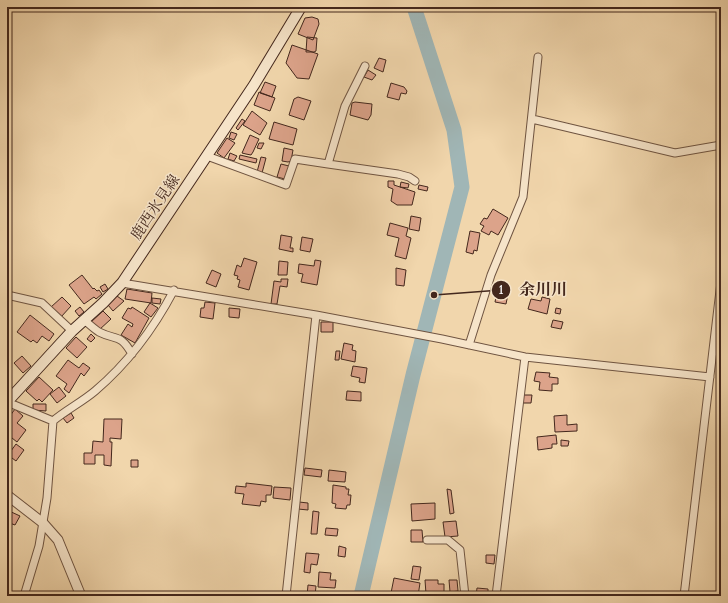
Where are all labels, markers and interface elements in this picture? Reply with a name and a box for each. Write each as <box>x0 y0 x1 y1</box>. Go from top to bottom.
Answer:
street label: 鹿西氷見線 <box>126 170 184 244</box>
callout: 余川川 <box>491 276 575 304</box>
text: 余川川 <box>519 279 567 301</box>
text: 1 <box>498 282 504 298</box>

